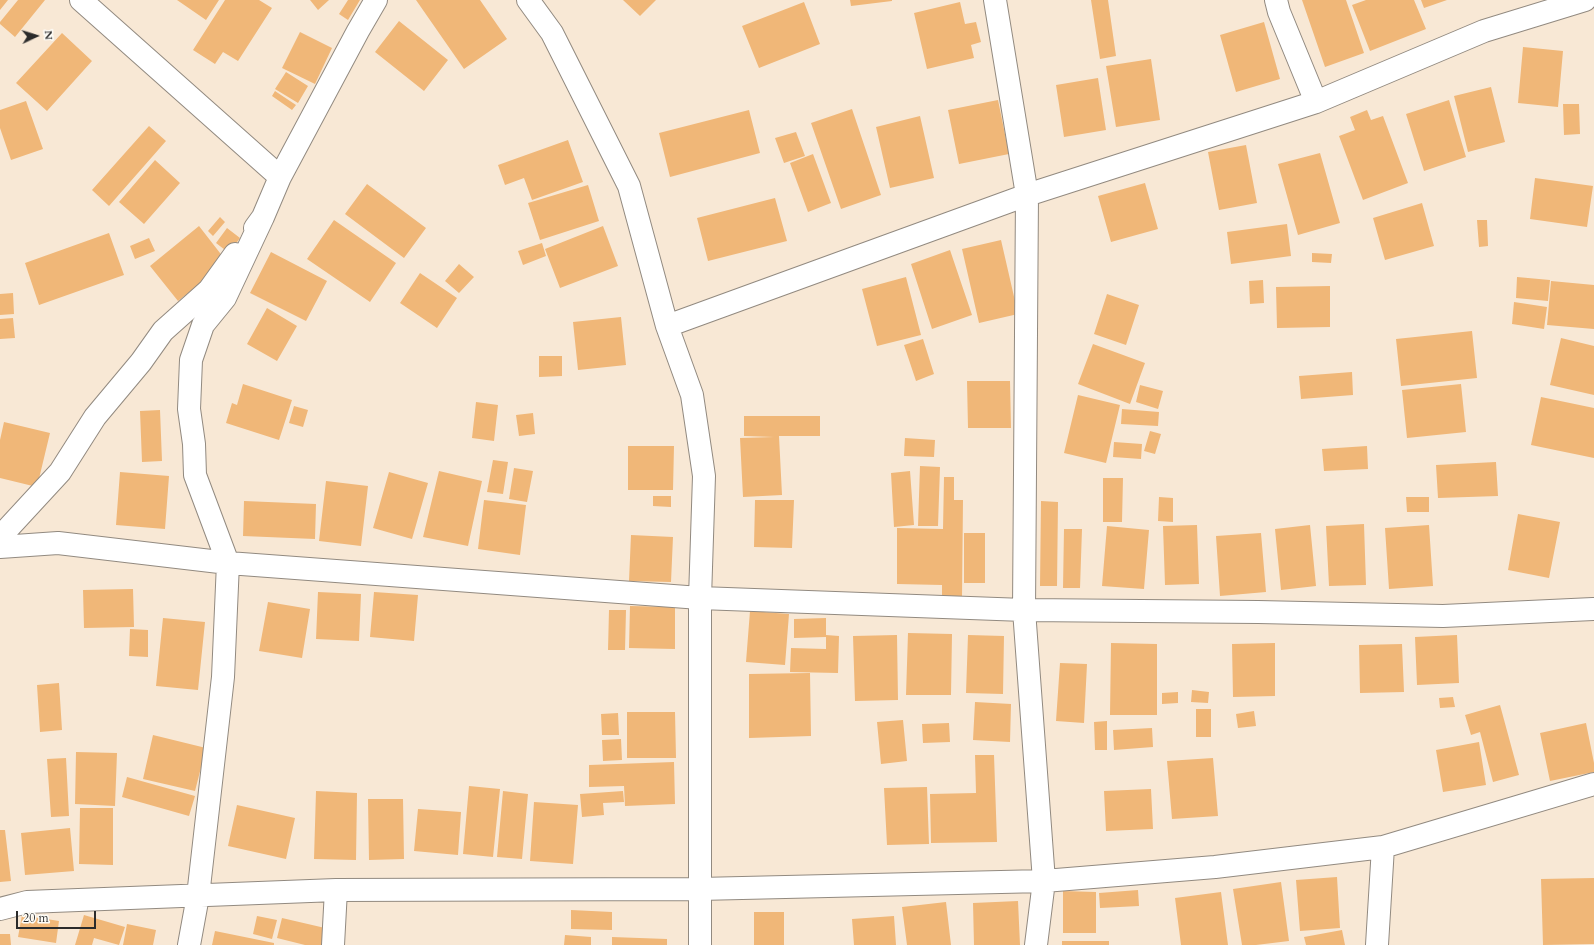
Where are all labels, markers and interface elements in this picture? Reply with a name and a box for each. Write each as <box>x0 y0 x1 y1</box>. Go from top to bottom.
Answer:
north arrow <box>16 16 56 56</box>
text: N <box>41 30 56 40</box>
scale bar <box>18 903 98 929</box>
text: 20 m <box>23 910 49 926</box>

